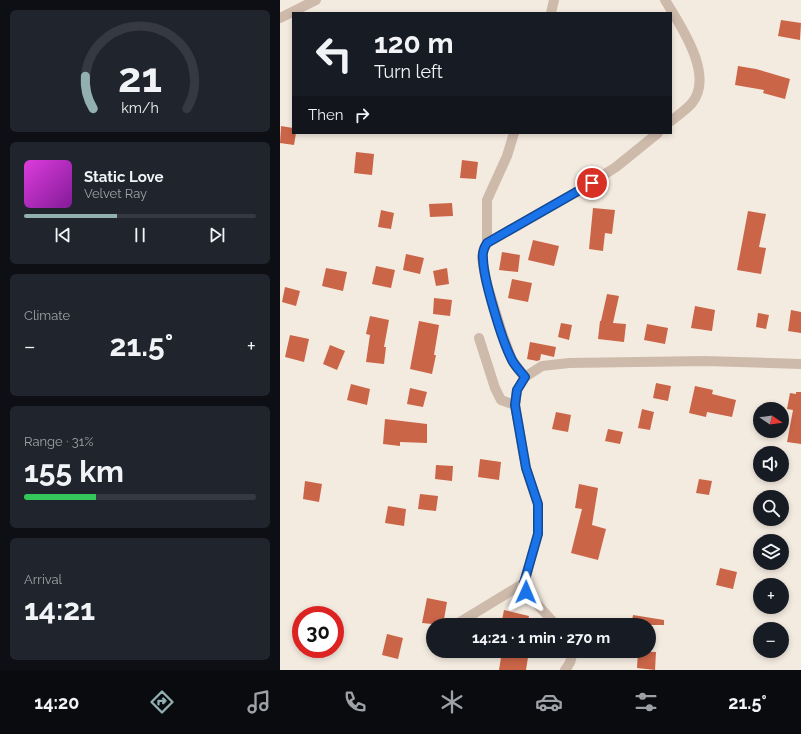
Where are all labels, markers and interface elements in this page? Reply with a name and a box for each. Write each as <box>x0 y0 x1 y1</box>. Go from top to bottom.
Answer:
text: 120 m <box>374 27 454 60</box>
icon: left <box>308 28 360 80</box>
text: 21 <box>118 53 162 102</box>
text: Turn left <box>374 61 443 82</box>
text: km/h <box>121 100 159 116</box>
icon: right <box>351 104 373 126</box>
text: Then <box>308 106 343 124</box>
pin <box>575 166 609 200</box>
text: Static Love <box>84 168 163 186</box>
icon: arrive <box>581 172 603 194</box>
text: Velvet Ray <box>84 186 147 201</box>
icon: previous <box>52 224 74 246</box>
icon: pause <box>129 224 151 246</box>
icon: next <box>206 224 228 246</box>
text: Climate <box>24 308 70 323</box>
text: 21.5° <box>110 328 173 363</box>
text: − <box>24 333 36 359</box>
text: + <box>247 333 256 359</box>
north arrow <box>753 402 789 438</box>
map controls <box>753 402 789 658</box>
text: Range · 31% <box>24 434 94 449</box>
button: sound <box>753 446 789 482</box>
text: 155 km <box>24 454 124 489</box>
button: search <box>753 490 789 526</box>
button: layers <box>753 534 789 570</box>
position arrow <box>505 571 547 613</box>
text: Arrival <box>24 572 62 587</box>
button: + <box>753 578 789 614</box>
text: 14:21 <box>24 592 95 627</box>
speed limit sign: 30 <box>292 606 344 658</box>
button: − <box>753 622 789 658</box>
text: 14:21 · 1 min · 270 m <box>472 629 610 647</box>
icon: directions <box>148 688 176 716</box>
icon: music <box>245 688 273 716</box>
icon: phone <box>341 688 369 716</box>
icon: climate <box>438 688 466 716</box>
icon: car <box>535 688 563 716</box>
icon: filters <box>632 688 660 716</box>
text: 14:20 <box>34 692 79 713</box>
text: 21.5° <box>728 692 767 713</box>

